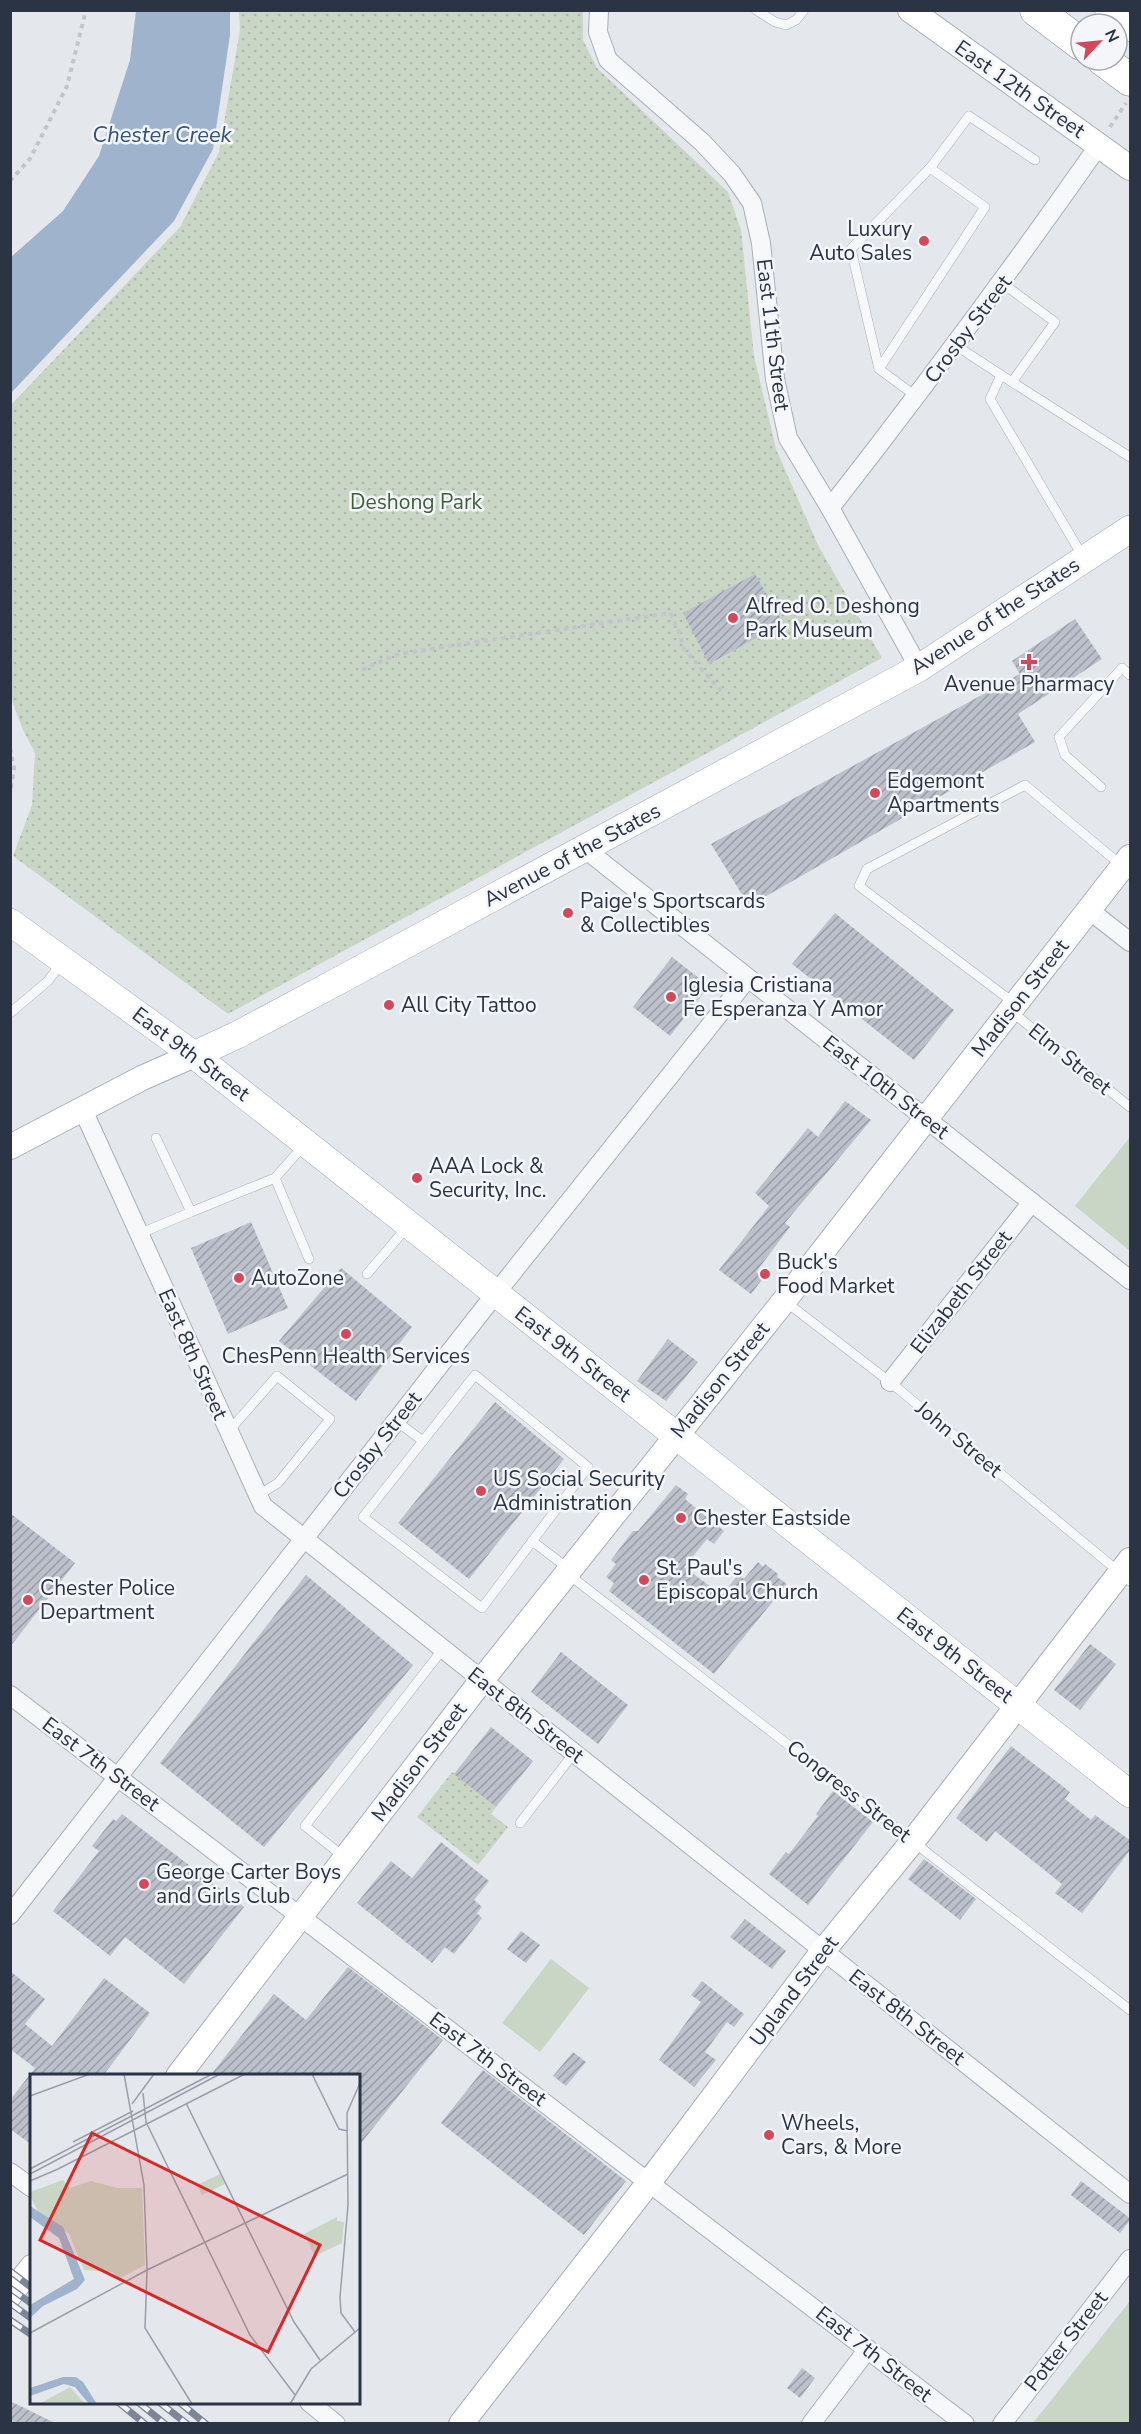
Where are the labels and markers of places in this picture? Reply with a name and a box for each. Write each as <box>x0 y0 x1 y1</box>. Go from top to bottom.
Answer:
place label: Luxury Auto Sales <box>809 215 912 267</box>
marker: Luxury Auto Sales <box>917 234 931 248</box>
place label: Alfred O. Deshong Park Museum <box>745 592 920 644</box>
marker: Alfred O. Deshong Park Museum <box>726 611 740 625</box>
marker: Avenue Pharmacy <box>1022 655 1036 669</box>
place label: Avenue Pharmacy <box>944 670 1114 698</box>
place label: Edgemont Apartments <box>887 767 1000 819</box>
marker: Edgemont Apartments <box>868 786 882 800</box>
place label: Paige's Sportscards & Collectibles <box>580 887 765 939</box>
marker: Paige's Sportscards & Collectibles <box>561 906 575 920</box>
place label: Iglesia Cristiana Fe Esperanza Y Amor <box>683 971 884 1023</box>
marker: Iglesia Cristiana Fe Esperanza Y Amor <box>664 990 678 1004</box>
place label: All City Tattoo <box>401 991 537 1019</box>
marker: All City Tattoo <box>382 998 396 1012</box>
place label: AAA Lock & Security, Inc. <box>429 1152 546 1204</box>
marker: AAA Lock & Security, Inc. <box>410 1171 424 1185</box>
place label: Buck's Food Market <box>777 1248 895 1300</box>
place label: AutoZone <box>251 1264 344 1292</box>
marker: Buck's Food Market <box>758 1267 772 1281</box>
marker: AutoZone <box>232 1271 246 1285</box>
marker: ChesPenn Health Services <box>339 1327 353 1341</box>
place label: ChesPenn Health Services <box>222 1342 470 1370</box>
place label: US Social Security Administration <box>493 1465 665 1517</box>
marker: US Social Security Administration <box>474 1484 488 1498</box>
place label: Chester Eastside <box>693 1504 851 1532</box>
marker: Chester Eastside <box>674 1511 688 1525</box>
place label: St. Paul's Episcopal Church <box>656 1554 819 1606</box>
marker: St. Paul's Episcopal Church <box>637 1573 651 1587</box>
place label: Chester Police Department <box>40 1574 175 1626</box>
marker: Chester Police Department <box>21 1593 35 1607</box>
place label: George Carter Boys and Girls Club <box>156 1858 341 1910</box>
marker: George Carter Boys and Girls Club <box>137 1877 151 1891</box>
place label: Wheels, Cars, & More <box>781 2109 902 2161</box>
marker: Wheels, Cars, & More <box>762 2128 776 2142</box>

